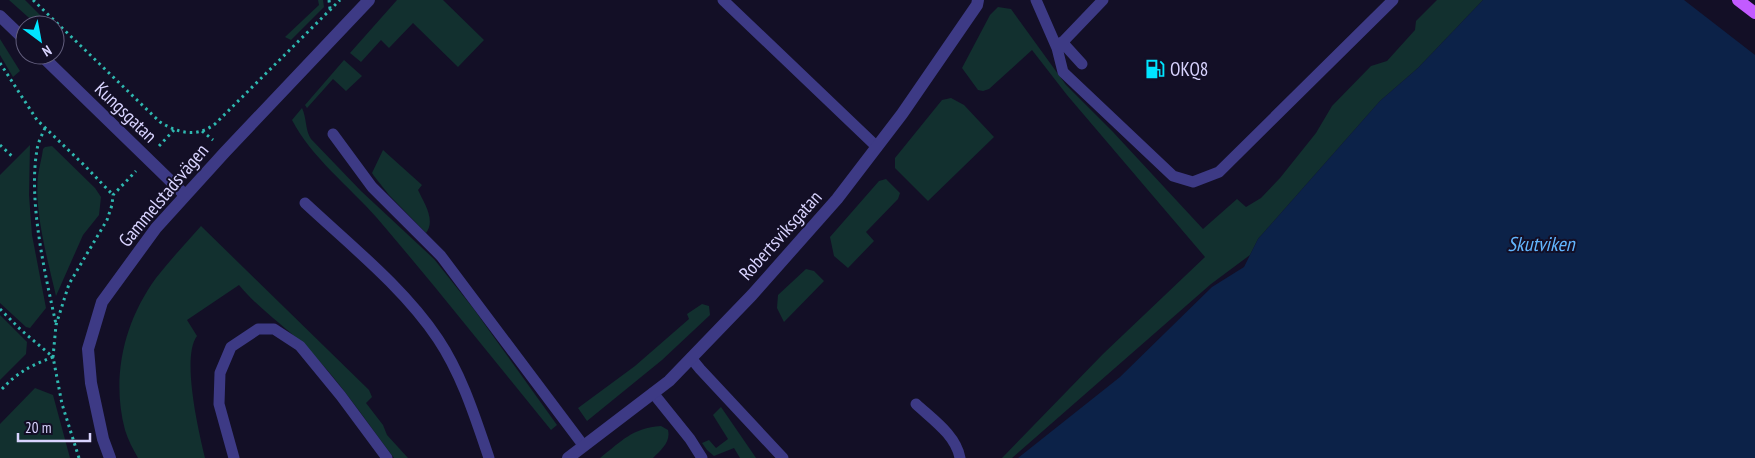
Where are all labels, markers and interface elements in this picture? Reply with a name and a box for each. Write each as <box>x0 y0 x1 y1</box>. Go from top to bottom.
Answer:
north arrow <box>15 15 65 65</box>
text: N <box>39 41 55 61</box>
place label: OKQ8 <box>1170 57 1208 81</box>
fuel station icon: OKQ8 <box>1144 58 1166 80</box>
street label: Kungsgatan <box>90 77 162 147</box>
street label: Gammelstadsvägen <box>113 139 213 251</box>
street label: Robertsviksgatan <box>734 185 826 285</box>
water label: Skutviken <box>1507 231 1576 257</box>
scale bar <box>18 410 90 442</box>
text: 20 m <box>25 418 51 437</box>

